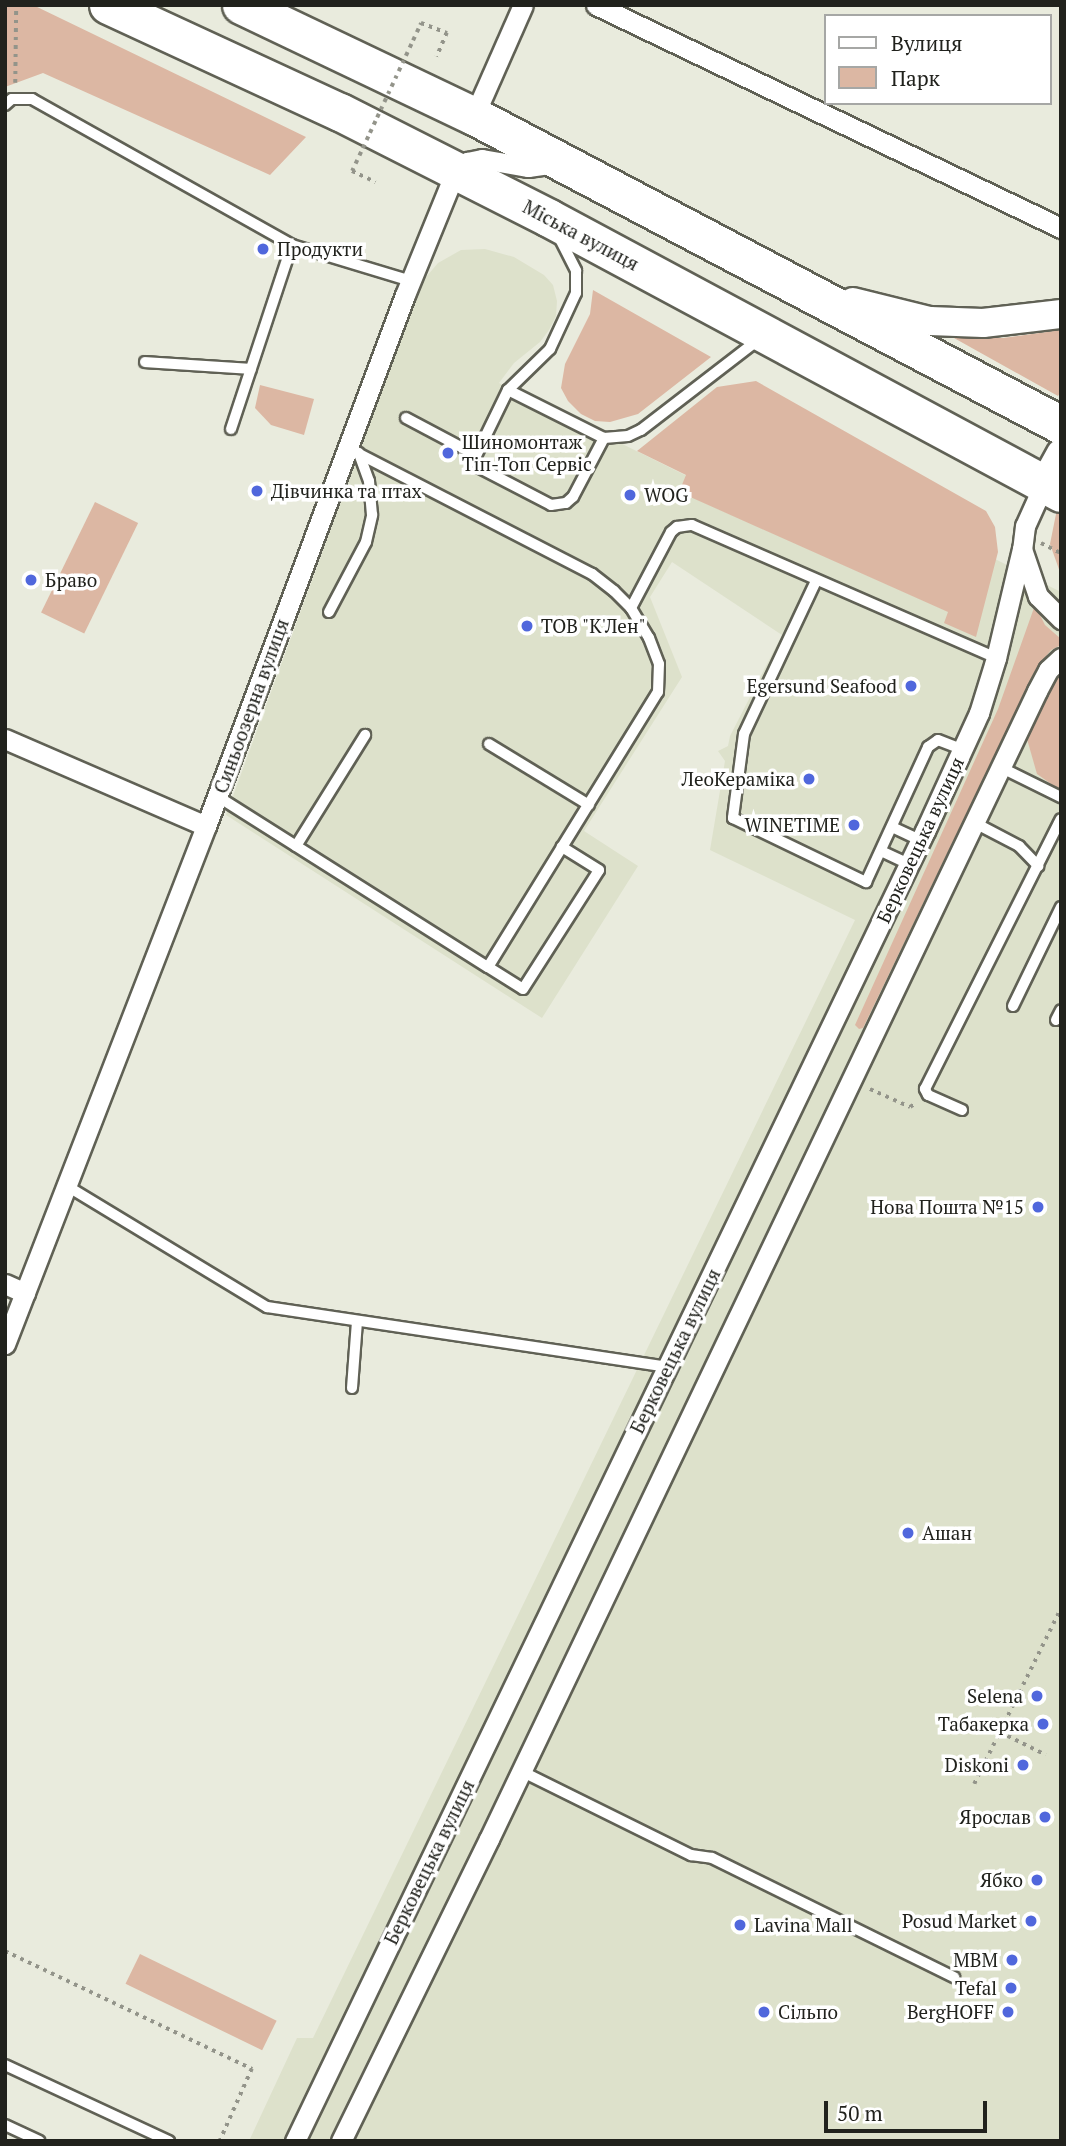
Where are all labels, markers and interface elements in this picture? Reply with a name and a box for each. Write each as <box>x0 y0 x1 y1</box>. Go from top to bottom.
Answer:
legend <box>824 14 1052 105</box>
text: Вулиця <box>891 29 962 57</box>
text: Парк <box>891 64 940 92</box>
street label: Міська вулиця <box>519 195 643 275</box>
place label: Продукти <box>277 238 363 260</box>
marker: Продукти <box>255 241 271 257</box>
place label: Шиномонтаж Тіп-Топ Сервіс <box>462 431 592 475</box>
marker: Шиномонтаж Тіп-Топ Сервіс <box>440 445 456 461</box>
place label: Дівчинка та птах <box>271 480 422 502</box>
marker: Дівчинка та птах <box>249 483 265 499</box>
place label: WOG <box>644 484 688 506</box>
marker: WOG <box>622 487 638 503</box>
place label: Браво <box>45 569 97 591</box>
marker: Браво <box>23 572 39 588</box>
place label: ТОВ "К'Лен" <box>541 615 647 637</box>
street label: Синьоозерна вулиця <box>209 616 293 796</box>
marker: ТОВ "К'Лен" <box>519 618 535 634</box>
place label: Egersund Seafood <box>746 675 897 697</box>
marker: Egersund Seafood <box>903 678 919 694</box>
street label: Берковецька вулиця <box>872 753 968 927</box>
place label: ЛеоКераміка <box>681 768 795 790</box>
marker: ЛеоКераміка <box>801 771 817 787</box>
place label: WINETIME <box>745 814 840 836</box>
marker: WINETIME <box>846 817 862 833</box>
place label: Нова Пошта №15 <box>870 1196 1024 1218</box>
marker: Нова Пошта №15 <box>1030 1199 1046 1215</box>
street label: Берковецька вулиця <box>625 1265 725 1437</box>
place label: Ашан <box>922 1522 972 1544</box>
marker: Ашан <box>900 1525 916 1541</box>
place label: Selena <box>967 1685 1023 1707</box>
marker: Selena <box>1029 1688 1045 1704</box>
place label: Табакерка <box>938 1713 1029 1735</box>
marker: Табакерка <box>1035 1716 1051 1732</box>
place label: Diskoni <box>945 1754 1009 1776</box>
marker: Diskoni <box>1015 1757 1031 1773</box>
street label: Берковецька вулиця <box>379 1776 479 1948</box>
place label: Ярослав <box>959 1806 1031 1828</box>
marker: Ярослав <box>1037 1809 1053 1825</box>
place label: Ябко <box>980 1869 1023 1891</box>
marker: Ябко <box>1029 1872 1045 1888</box>
place label: Posud Market <box>902 1910 1017 1932</box>
marker: Posud Market <box>1023 1913 1039 1929</box>
place label: Lavina Mall <box>754 1914 852 1936</box>
marker: Lavina Mall <box>732 1917 748 1933</box>
place label: MBM <box>953 1949 998 1971</box>
marker: MBM <box>1004 1952 1020 1968</box>
place label: Tefal <box>955 1977 997 1999</box>
marker: Tefal <box>1003 1980 1019 1996</box>
place label: Сільпо <box>778 2001 838 2023</box>
place label: BergHOFF <box>907 2001 994 2023</box>
marker: Сільпо <box>756 2004 772 2020</box>
marker: BergHOFF <box>1000 2004 1016 2020</box>
scale bar <box>828 2086 991 2130</box>
text: 50 m <box>837 2099 883 2127</box>

